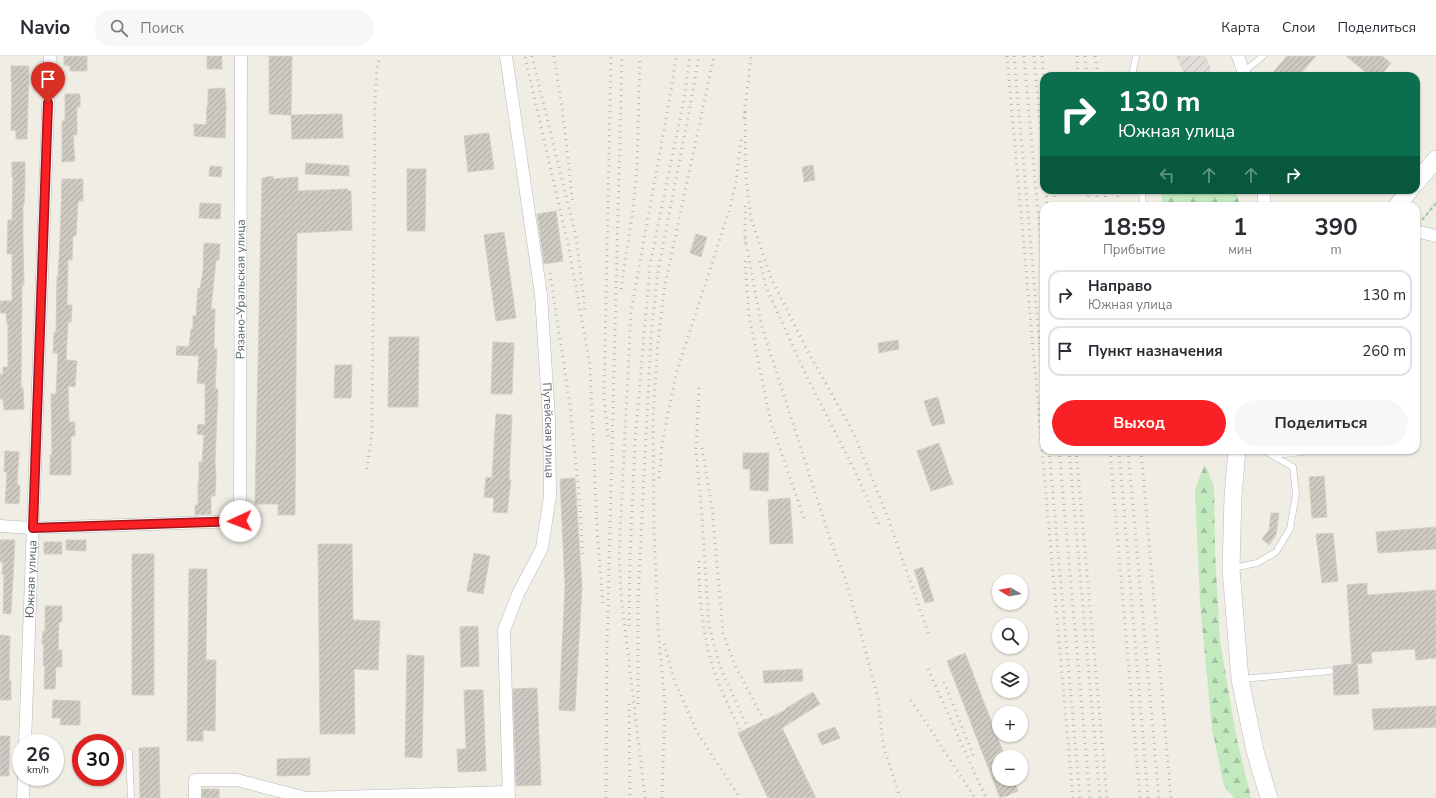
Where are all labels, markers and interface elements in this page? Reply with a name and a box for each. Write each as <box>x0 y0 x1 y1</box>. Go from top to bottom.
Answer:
search box <box>94 10 374 46</box>
text: Navio <box>20 15 70 41</box>
icon: search <box>108 17 130 39</box>
text: Поиск <box>140 18 184 38</box>
text: Карта <box>1221 18 1260 37</box>
text: Слои <box>1282 18 1316 37</box>
text: Поделиться <box>1338 18 1416 37</box>
pin <box>31 62 65 103</box>
icon: arrive <box>37 68 59 90</box>
text: 130 m <box>1118 83 1201 121</box>
icon: right <box>1052 88 1104 140</box>
text: Южная улица <box>1118 119 1235 143</box>
icon: left <box>1156 164 1178 186</box>
icon: ahead <box>1198 164 1220 186</box>
icon: ahead <box>1240 164 1262 186</box>
icon: right <box>1282 164 1304 186</box>
text: 18:59 <box>1102 211 1166 243</box>
text: 1 <box>1233 211 1247 243</box>
text: 390 <box>1314 211 1358 243</box>
street label: Рязано-Уральская улица <box>232 219 249 359</box>
text: Прибытие <box>1103 241 1165 259</box>
text: мин <box>1228 241 1252 259</box>
text: m <box>1330 241 1342 259</box>
text: Направо <box>1088 276 1152 296</box>
icon: right <box>1054 284 1076 306</box>
text: 130 m <box>1362 285 1406 305</box>
text: Южная улица <box>1088 296 1173 314</box>
icon: arrive <box>1054 340 1076 362</box>
text: Пункт назначения <box>1088 341 1223 361</box>
text: 260 m <box>1362 341 1406 361</box>
street label: Путейская улица <box>539 382 558 478</box>
button: Выход <box>1052 400 1226 446</box>
button: Поделиться <box>1234 400 1408 446</box>
position arrow <box>219 500 261 542</box>
street label: Южная улица <box>22 540 40 618</box>
north arrow <box>992 574 1028 610</box>
map controls <box>992 574 1028 786</box>
button: search <box>992 618 1028 654</box>
button: layers <box>992 662 1028 698</box>
button: + <box>992 706 1028 742</box>
speed limit sign: 30 <box>72 734 124 786</box>
text: 26 <box>26 741 50 768</box>
button: − <box>992 750 1028 786</box>
text: km/h <box>27 763 49 777</box>

